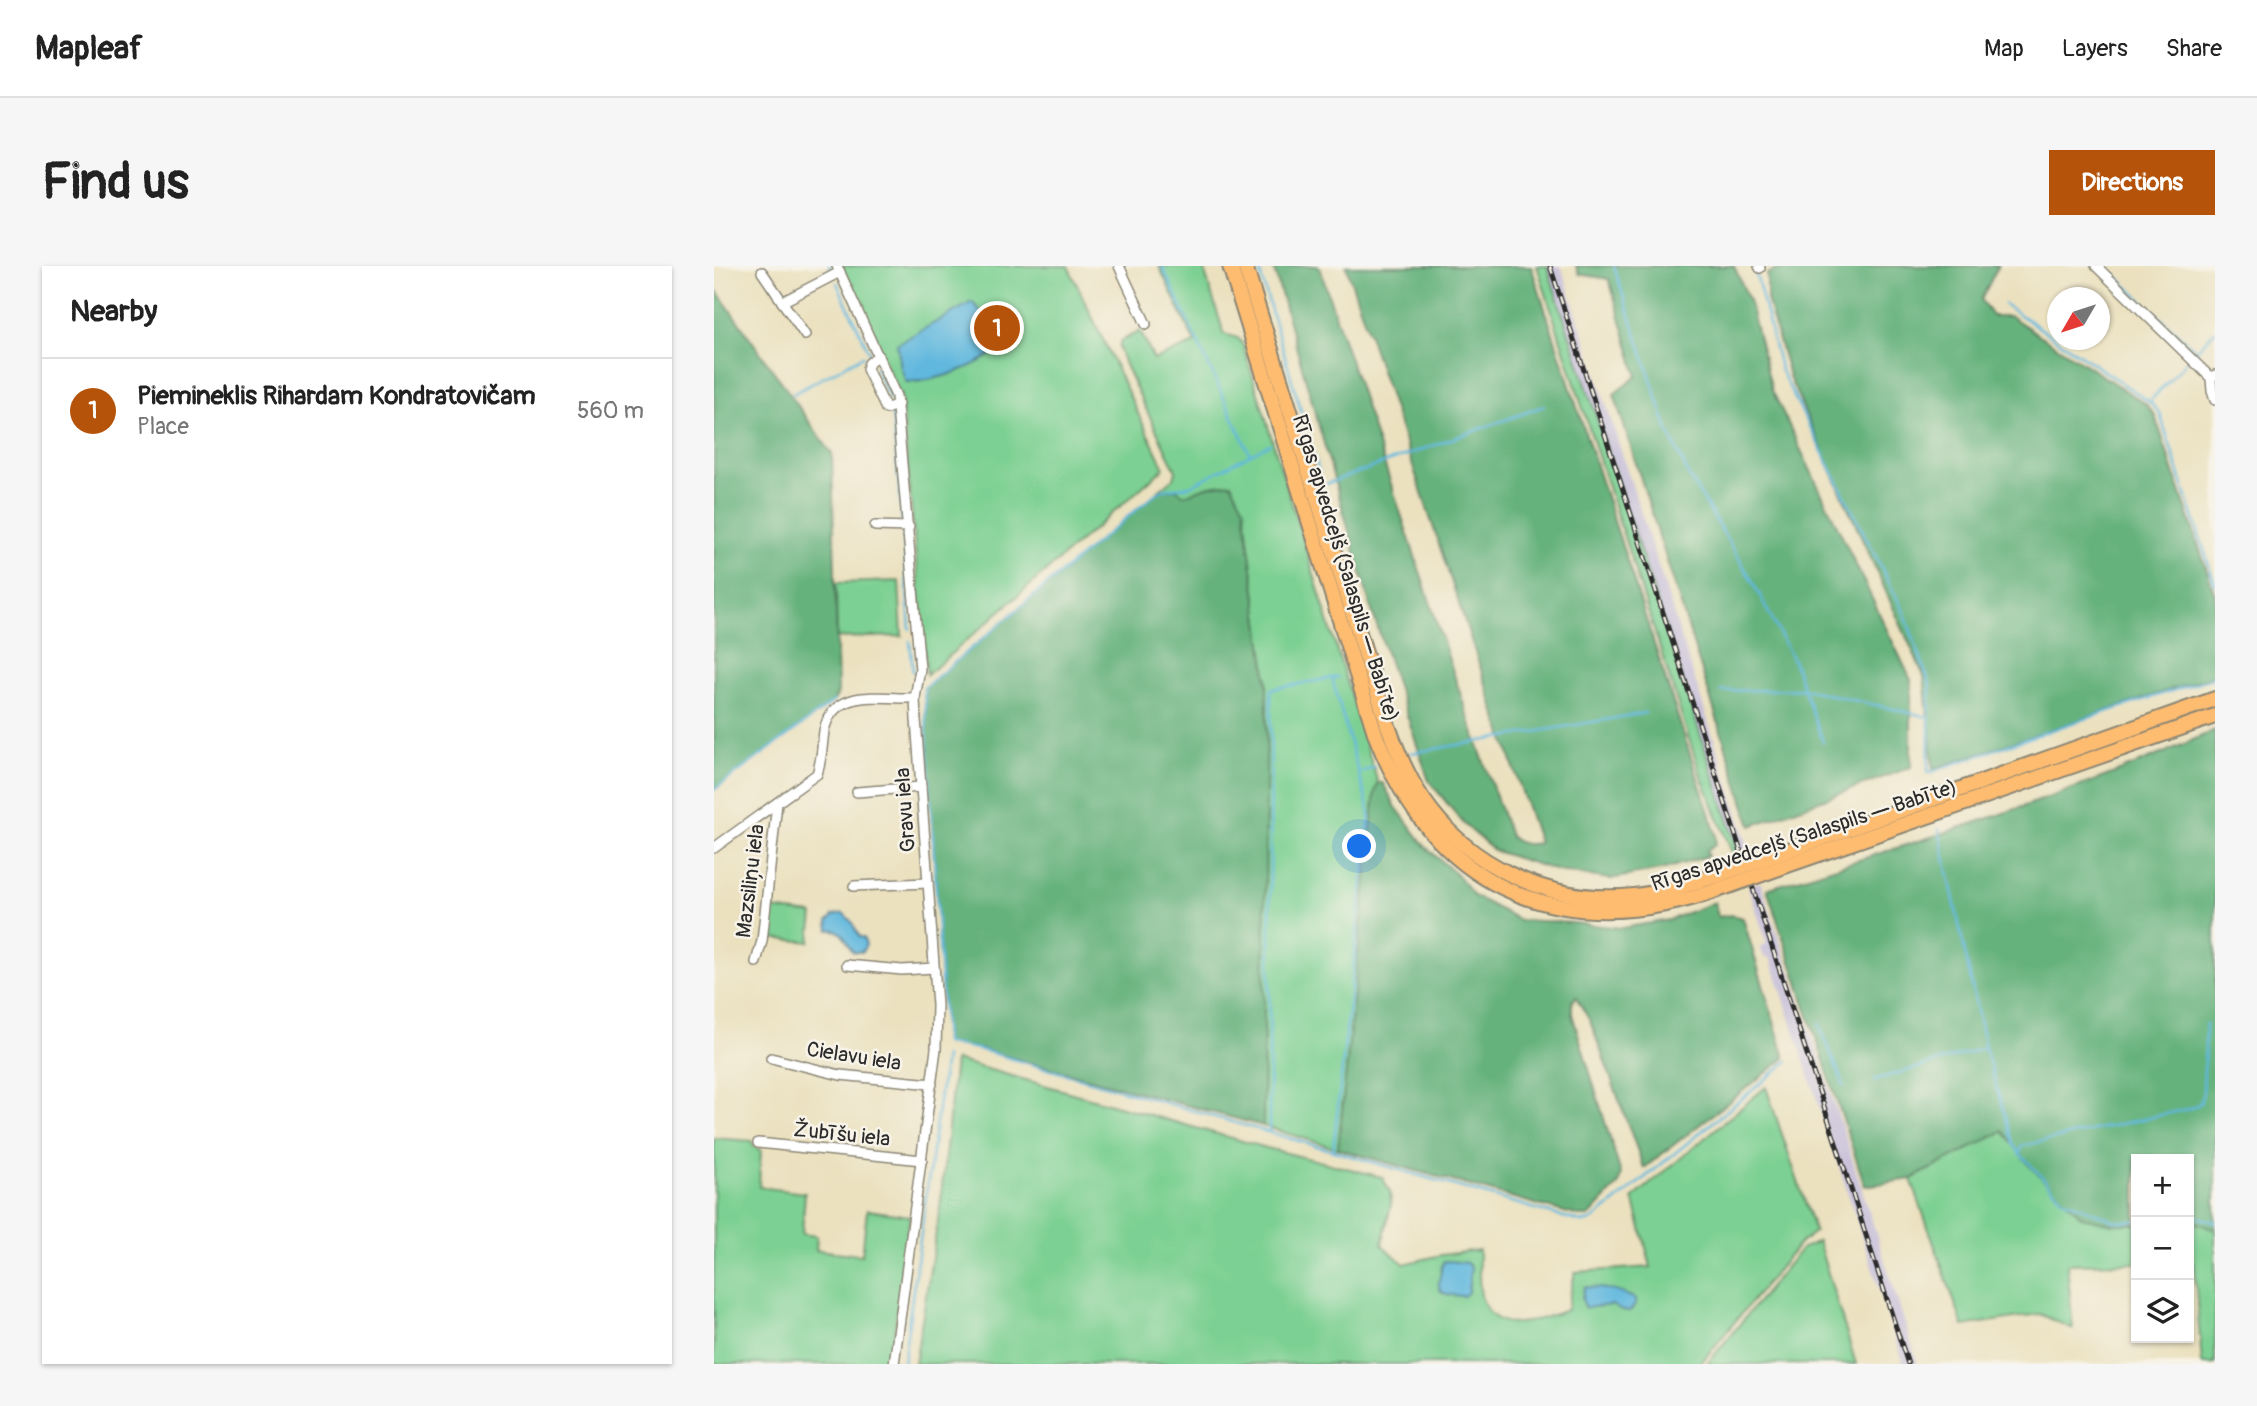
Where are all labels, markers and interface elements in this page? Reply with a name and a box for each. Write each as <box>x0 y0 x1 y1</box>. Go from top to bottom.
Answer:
text: Mapleaf <box>35 28 143 69</box>
text: Map <box>1984 34 2024 63</box>
text: Layers <box>2062 34 2128 63</box>
text: Share <box>2166 34 2222 63</box>
button: Directions <box>2049 150 2215 215</box>
text: Find us <box>42 152 189 213</box>
north arrow <box>2047 287 2110 350</box>
text: Nearby <box>70 293 157 330</box>
pin: 1 <box>974 302 1020 354</box>
text: Piemineklis Rihardam Kondratovičam <box>137 380 536 412</box>
text: 1 <box>89 396 98 425</box>
text: 560 m <box>577 396 644 425</box>
street label: Rīgas apvedceļš (Salaspils — Babīte) <box>1286 411 1405 725</box>
text: Place <box>137 412 189 441</box>
street label: Gravu iela <box>889 767 922 853</box>
street label: Rīgas apvedceļš (Salaspils — Babīte) <box>1648 773 1960 898</box>
street label: Mazsiliņu iela <box>730 823 771 939</box>
your location <box>1342 829 1376 863</box>
street label: Cielavu iela <box>805 1036 903 1077</box>
street label: Žubīšu iela <box>792 1116 892 1153</box>
map controls <box>2131 1154 2194 1343</box>
button: + <box>2131 1154 2194 1217</box>
button: − <box>2131 1217 2194 1280</box>
button: layers <box>2131 1280 2194 1343</box>

